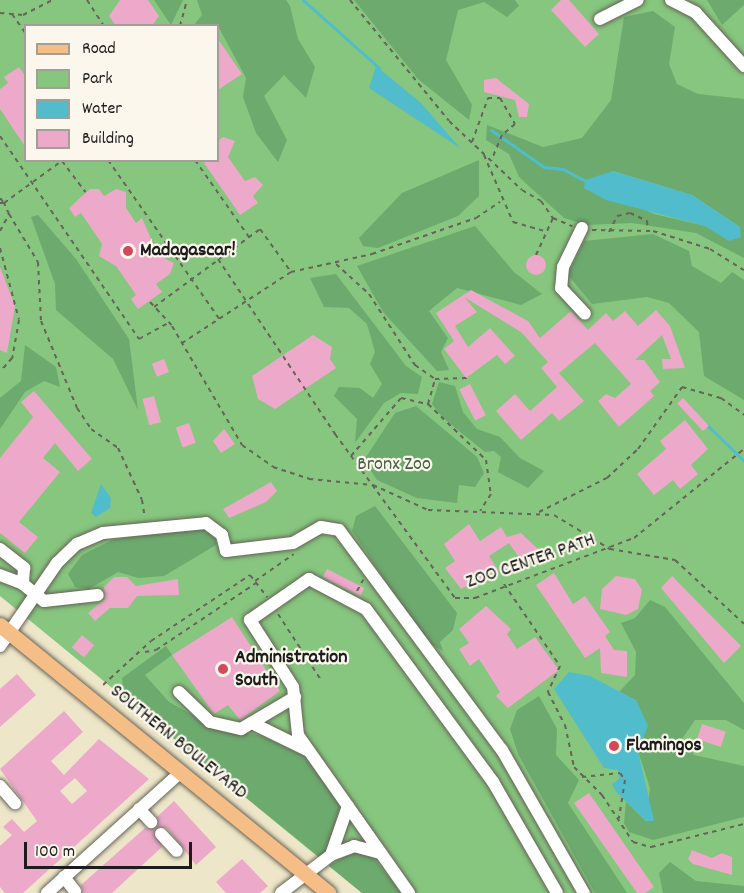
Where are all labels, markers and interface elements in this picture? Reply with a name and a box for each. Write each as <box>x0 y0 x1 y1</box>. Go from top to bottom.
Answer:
legend <box>24 24 219 162</box>
text: Road <box>82 37 116 62</box>
text: Park <box>82 67 113 92</box>
text: Water <box>82 97 122 122</box>
text: Building <box>82 127 134 152</box>
place label: Madagascar! <box>140 239 236 263</box>
marker: Madagascar! <box>121 244 135 258</box>
park label: Bronx Zoo <box>357 453 431 477</box>
street label: ZOO CENTER PATH <box>463 529 599 595</box>
place label: Administration South <box>235 646 347 693</box>
marker: Administration South <box>216 662 230 676</box>
street label: SOUTHERN BOULEVARD <box>104 680 252 806</box>
place label: Flamingos <box>626 734 702 758</box>
marker: Flamingos <box>607 739 621 753</box>
scale bar <box>27 830 195 868</box>
text: 100 m <box>35 840 75 865</box>

